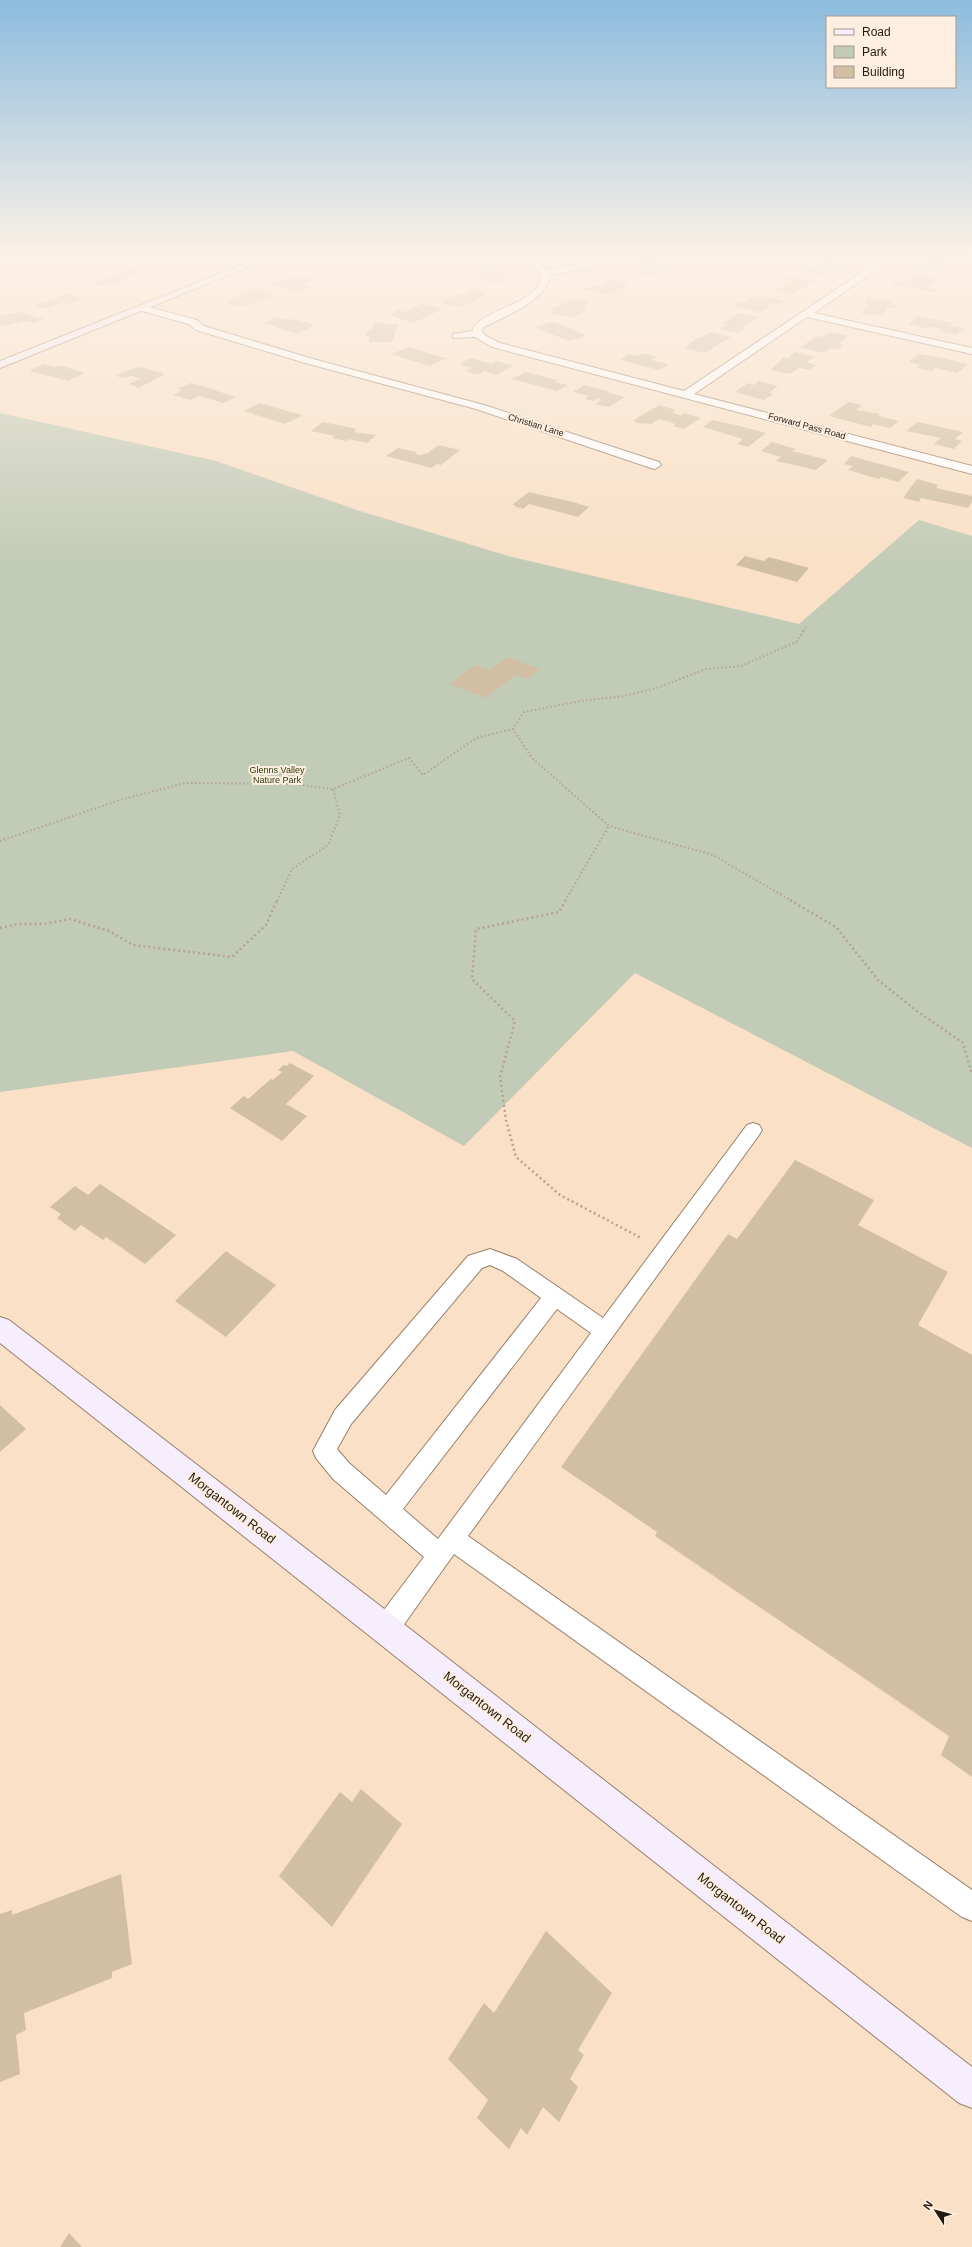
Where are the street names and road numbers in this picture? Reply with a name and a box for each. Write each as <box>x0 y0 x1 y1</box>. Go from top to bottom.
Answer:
street label: Forward Pass Road <box>767 411 847 441</box>
street label: Christian Lane <box>507 412 565 438</box>
street label: Morgantown Road <box>186 1469 278 1547</box>
street label: Morgantown Road <box>441 1668 533 1746</box>
street label: Morgantown Road <box>695 1869 787 1947</box>

